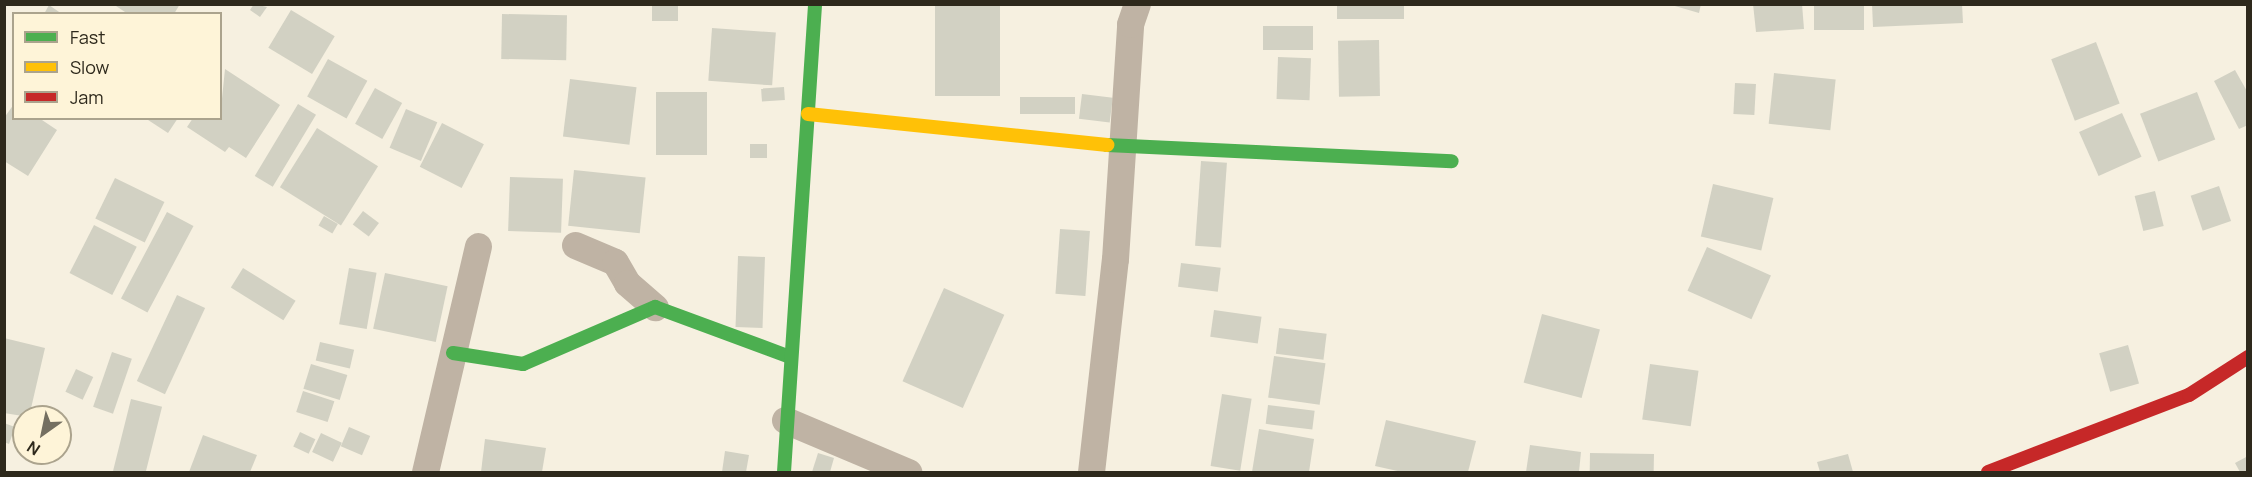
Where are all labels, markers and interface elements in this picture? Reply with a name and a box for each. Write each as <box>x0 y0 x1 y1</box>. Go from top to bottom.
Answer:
legend <box>12 12 222 120</box>
text: Fast <box>70 25 105 49</box>
text: Slow <box>70 55 109 79</box>
text: Jam <box>70 85 104 109</box>
north arrow <box>12 405 72 465</box>
text: N <box>22 436 44 461</box>

